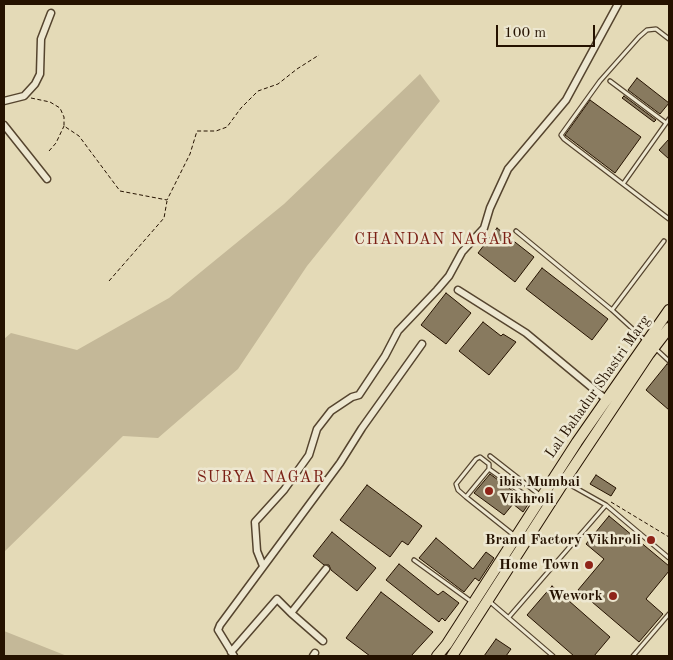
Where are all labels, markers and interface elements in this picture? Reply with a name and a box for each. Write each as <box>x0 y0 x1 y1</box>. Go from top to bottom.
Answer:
scale bar <box>498 15 597 47</box>
text: 100 m <box>504 26 546 41</box>
district label: CHANDAN NAGAR <box>353 230 515 250</box>
street label: Lal Bahadur Shastri Marg <box>542 312 654 462</box>
district label: SURYA NAGAR <box>195 468 327 488</box>
place label: ibis Mumbai Vikhroli <box>499 473 580 508</box>
marker: ibis Mumbai Vikhroli <box>483 485 495 497</box>
place label: Brand Factory Vikhroli <box>485 531 641 549</box>
marker: Brand Factory Vikhroli <box>645 534 657 546</box>
place label: Home Town <box>499 556 579 574</box>
marker: Home Town <box>583 559 595 571</box>
place label: Wework <box>548 587 603 605</box>
marker: Wework <box>607 590 619 602</box>

